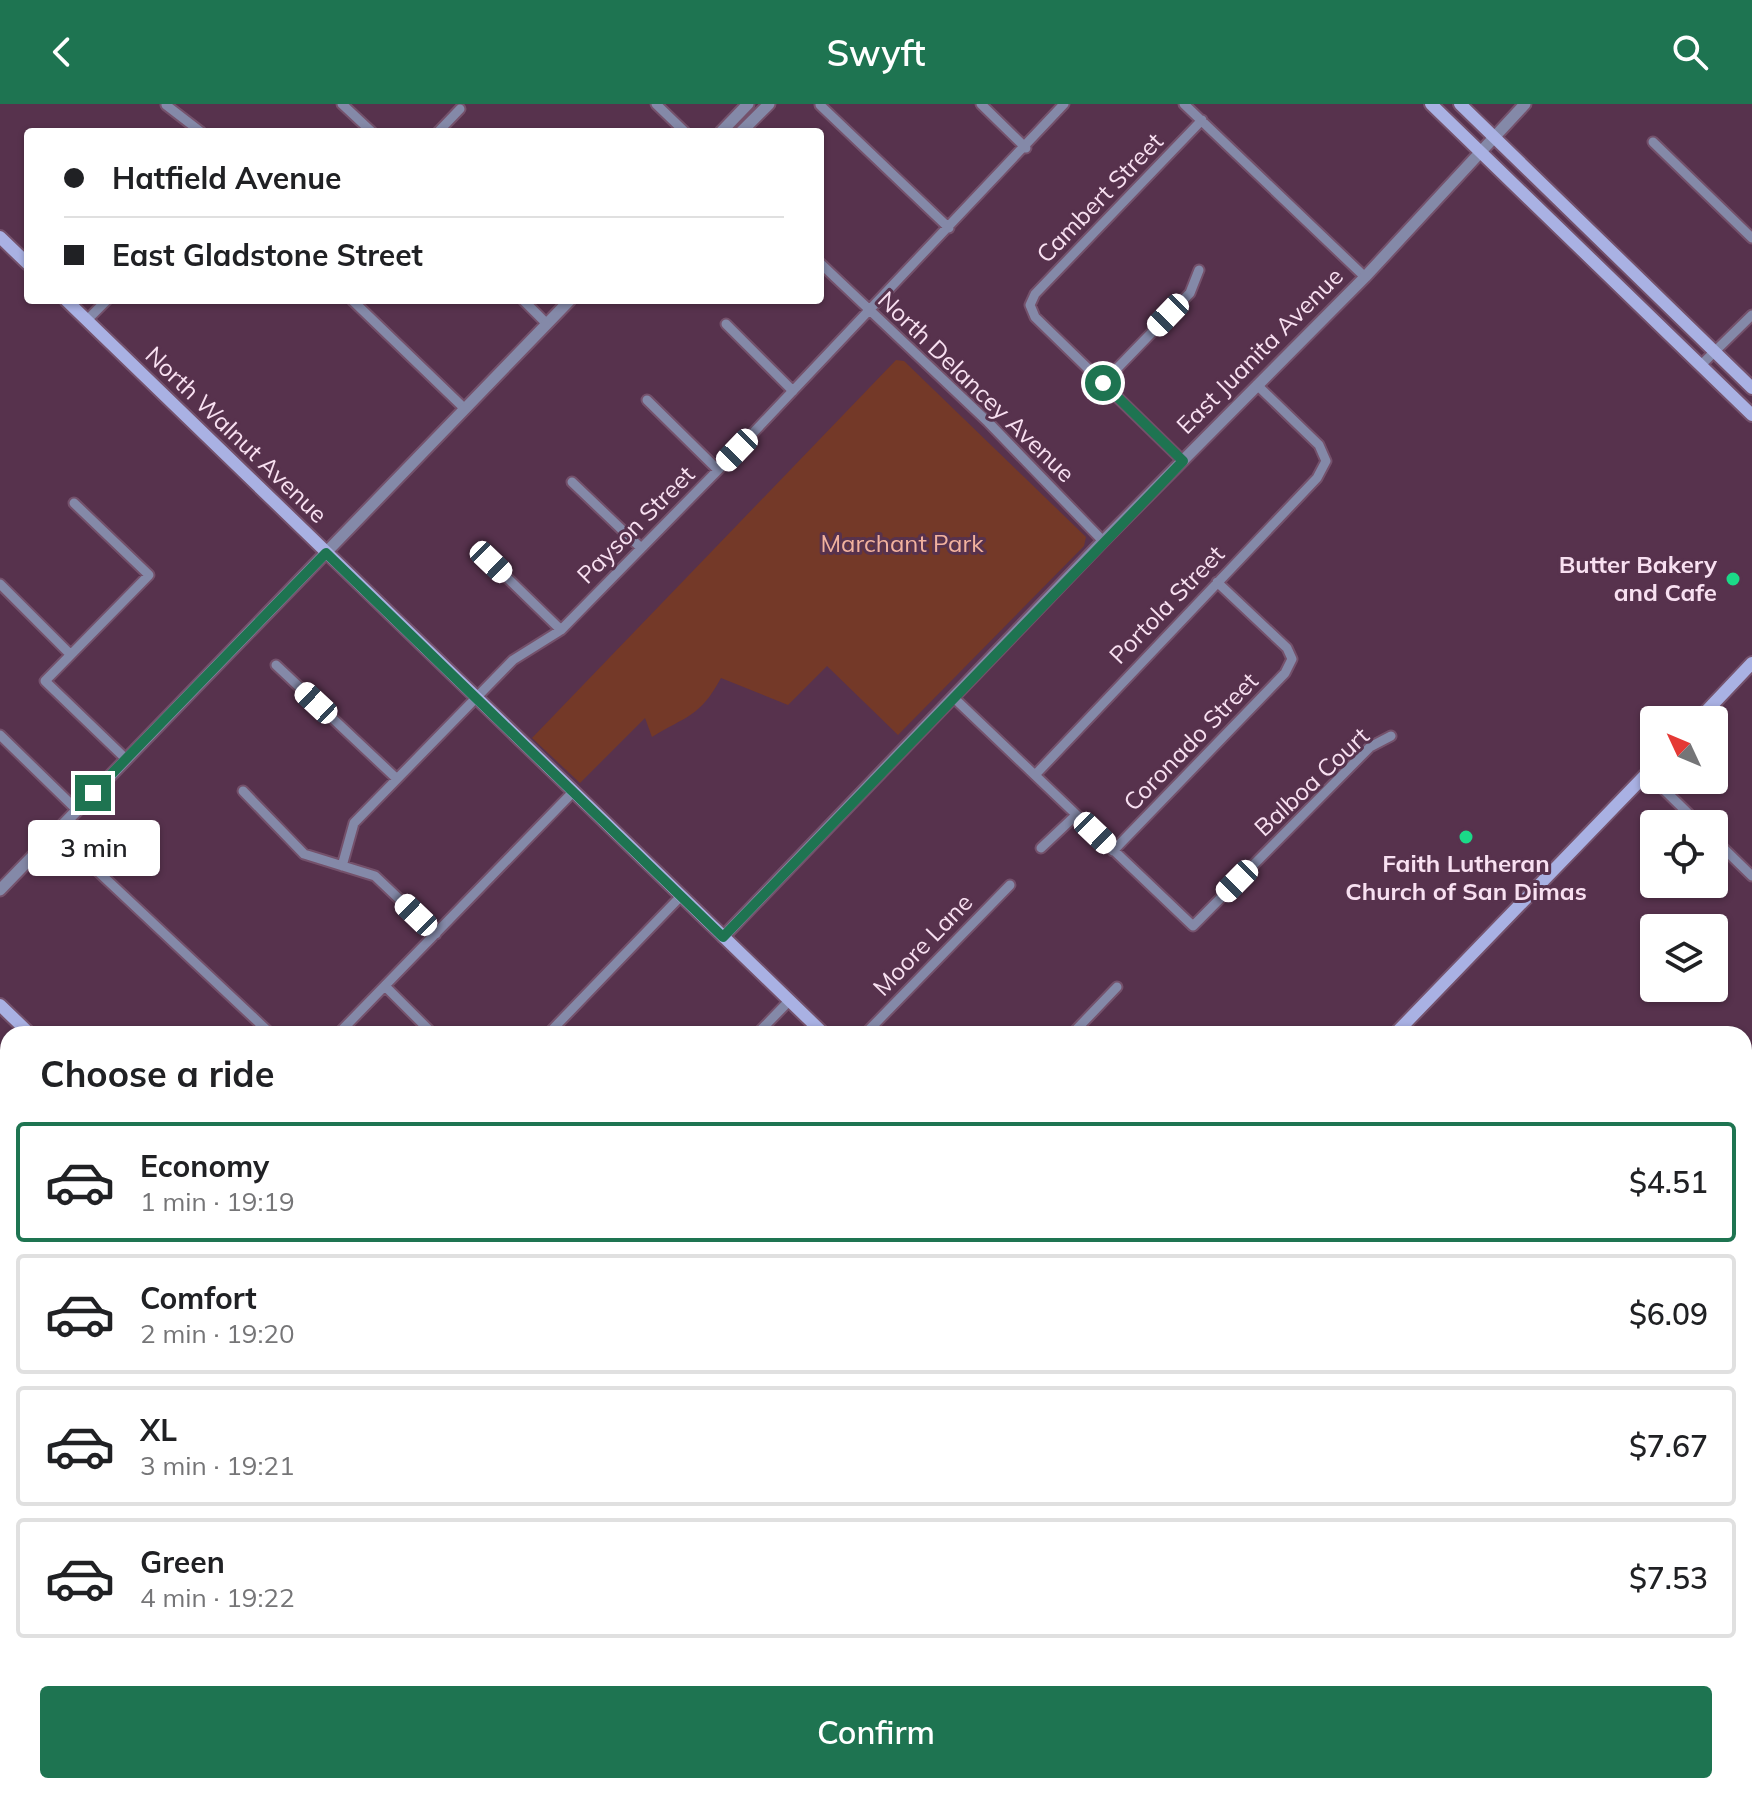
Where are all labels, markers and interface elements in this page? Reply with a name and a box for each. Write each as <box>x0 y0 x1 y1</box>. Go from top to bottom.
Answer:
icon: back <box>40 30 84 74</box>
text: Swyft <box>826 30 926 75</box>
icon: search <box>1668 30 1712 74</box>
street label: Cambert Street <box>1030 126 1169 269</box>
text: Hatfield Avenue <box>112 159 342 197</box>
text: East Gladstone Street <box>112 236 423 274</box>
street label: East Juanita Avenue <box>1170 261 1349 440</box>
street label: North Delancey Avenue <box>872 284 1081 488</box>
car <box>1143 289 1193 341</box>
street label: North Walnut Avenue <box>139 340 334 529</box>
route start <box>1085 365 1121 401</box>
car <box>712 424 762 476</box>
street label: Payson Street <box>570 459 700 589</box>
park label: Marchant Park <box>820 528 984 558</box>
car <box>465 537 517 587</box>
street label: Portola Street <box>1102 539 1230 670</box>
place label: Butter Bakery and Cafe <box>1559 549 1718 607</box>
marker: Butter Bakery and Cafe <box>1724 570 1742 588</box>
street label: Coronado Street <box>1117 666 1264 817</box>
car <box>290 678 342 728</box>
north arrow <box>1640 706 1728 794</box>
map controls <box>1640 706 1728 1002</box>
street label: Balboa Court <box>1248 720 1375 842</box>
route end <box>75 775 111 811</box>
car <box>1069 808 1121 858</box>
button: locate <box>1640 810 1728 898</box>
callout: 3 min <box>27 821 159 877</box>
marker: Faith Lutheran Church of San Dimas <box>1457 828 1475 846</box>
text: 3 min <box>60 831 128 864</box>
place label: Faith Lutheran Church of San Dimas <box>1345 848 1587 906</box>
car <box>1212 856 1262 906</box>
street label: Moore Lane <box>866 887 978 1002</box>
car <box>390 890 442 940</box>
button: layers <box>1640 914 1728 1002</box>
text: Choose a ride <box>40 1051 274 1096</box>
icon: car <box>44 1146 116 1218</box>
text: Economy <box>140 1147 269 1185</box>
text: $4.51 <box>1629 1163 1708 1201</box>
text: 1 min · 19:19 <box>140 1185 295 1218</box>
icon: car <box>44 1278 116 1350</box>
text: Comfort <box>140 1279 257 1317</box>
text: $6.09 <box>1629 1295 1708 1333</box>
text: 2 min · 19:20 <box>140 1317 295 1350</box>
icon: car <box>44 1410 116 1482</box>
text: XL <box>140 1411 177 1449</box>
text: $7.67 <box>1629 1427 1708 1465</box>
text: 3 min · 19:21 <box>140 1449 295 1482</box>
icon: car <box>44 1542 116 1614</box>
text: Green <box>140 1543 225 1581</box>
text: $7.53 <box>1629 1559 1708 1597</box>
text: 4 min · 19:22 <box>140 1581 295 1614</box>
button: Confirm <box>40 1686 1712 1778</box>

